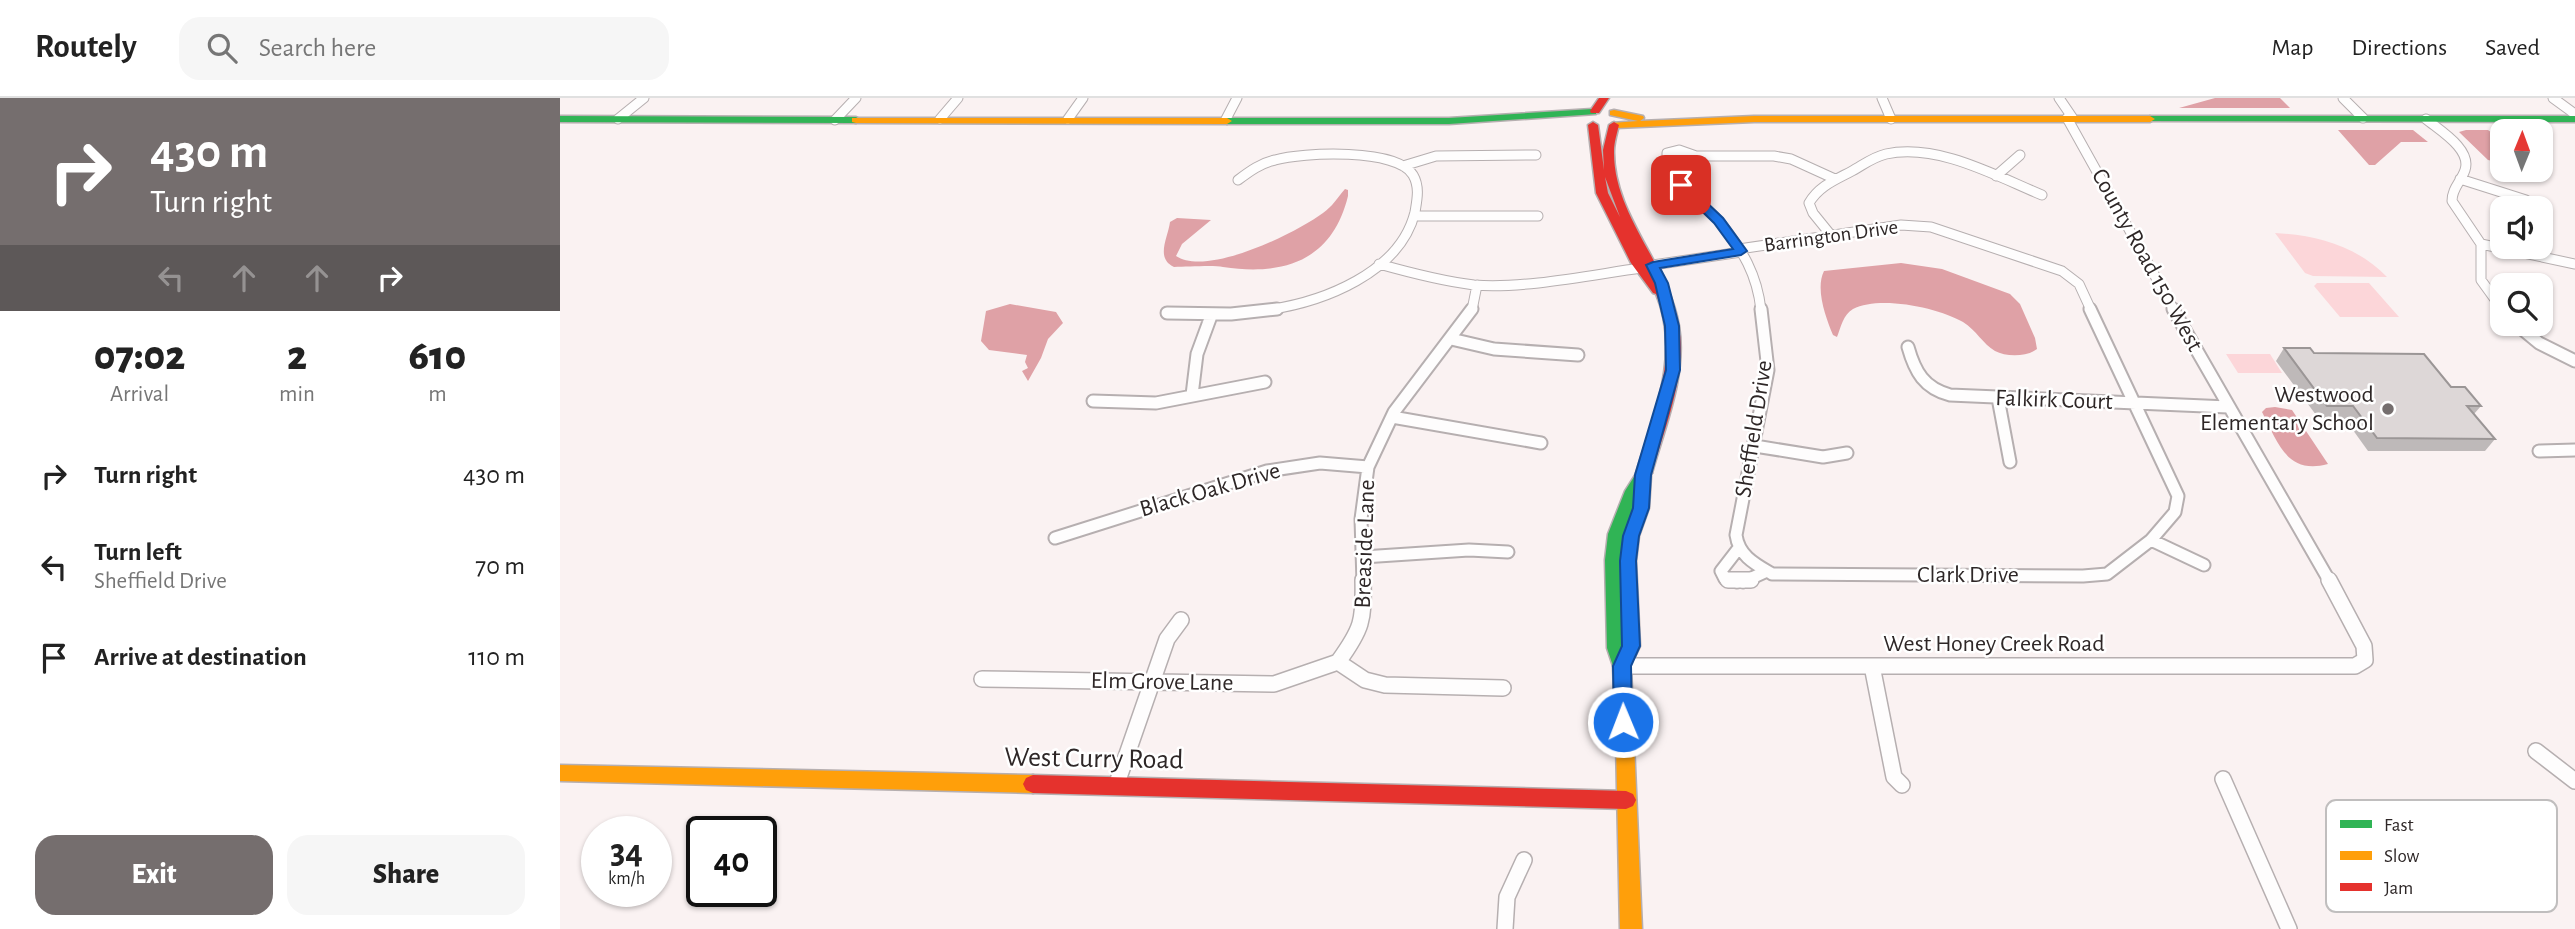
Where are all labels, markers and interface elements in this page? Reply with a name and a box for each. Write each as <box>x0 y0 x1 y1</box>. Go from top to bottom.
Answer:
search box <box>179 17 669 80</box>
icon: search <box>203 29 241 67</box>
text: Routely <box>35 31 137 64</box>
text: Search here <box>259 35 376 61</box>
text: Map <box>2271 36 2313 60</box>
text: Directions <box>2351 36 2447 60</box>
text: Saved <box>2485 36 2540 60</box>
north arrow <box>2490 119 2553 182</box>
map controls <box>2490 119 2553 336</box>
icon: right <box>35 126 126 217</box>
text: 430 m <box>150 128 268 177</box>
pin <box>1651 155 1711 215</box>
street label: County Road 150 West <box>2087 165 2207 356</box>
icon: arrive <box>1662 166 1700 204</box>
text: Turn right <box>150 186 272 218</box>
button: sound <box>2490 196 2553 259</box>
street label: Barrington Drive <box>1763 216 1899 256</box>
icon: left <box>152 259 190 297</box>
icon: ahead <box>225 259 263 297</box>
icon: ahead <box>298 259 336 297</box>
icon: right <box>371 259 409 297</box>
button: search <box>2490 273 2553 336</box>
text: 07:02 <box>94 335 185 377</box>
text: 2 <box>287 335 307 377</box>
text: 610 <box>409 335 466 377</box>
street label: Sheffield Drive <box>1731 359 1777 499</box>
text: Arrival <box>110 383 169 406</box>
text: min <box>279 383 315 406</box>
text: m <box>428 383 447 406</box>
place label: Westwood Elementary School <box>2200 383 2374 435</box>
street label: Falkirk Court <box>1995 386 2113 414</box>
marker: Westwood Elementary School <box>2380 401 2396 417</box>
icon: right <box>35 457 73 495</box>
street label: Black Oak Drive <box>1137 458 1283 522</box>
text: Turn right <box>94 462 197 488</box>
text: 430 m <box>463 462 525 488</box>
street label: Breaside Lane <box>1351 479 1379 609</box>
text: Turn left <box>94 539 182 565</box>
icon: left <box>35 548 73 586</box>
text: 70 m <box>475 553 525 579</box>
street label: Clark Drive <box>1917 563 2019 587</box>
text: Sheffield Drive <box>94 570 227 593</box>
street label: West Honey Creek Road <box>1883 632 2105 656</box>
icon: arrive <box>35 639 73 677</box>
text: Arrive at destination <box>94 644 307 670</box>
text: 110 m <box>468 644 525 670</box>
street label: Elm Grove Lane <box>1090 669 1234 695</box>
position arrow <box>1586 685 1660 759</box>
street label: West Curry Road <box>1004 743 1184 775</box>
legend <box>2326 800 2557 912</box>
speed limit sign: 40 <box>686 816 777 907</box>
text: Fast <box>2384 816 2414 835</box>
button: Exit <box>35 835 273 915</box>
button: Share <box>287 835 525 915</box>
text: 34 <box>610 835 643 870</box>
text: Slow <box>2384 847 2420 866</box>
text: km/h <box>608 870 645 888</box>
text: Jam <box>2384 879 2413 898</box>

